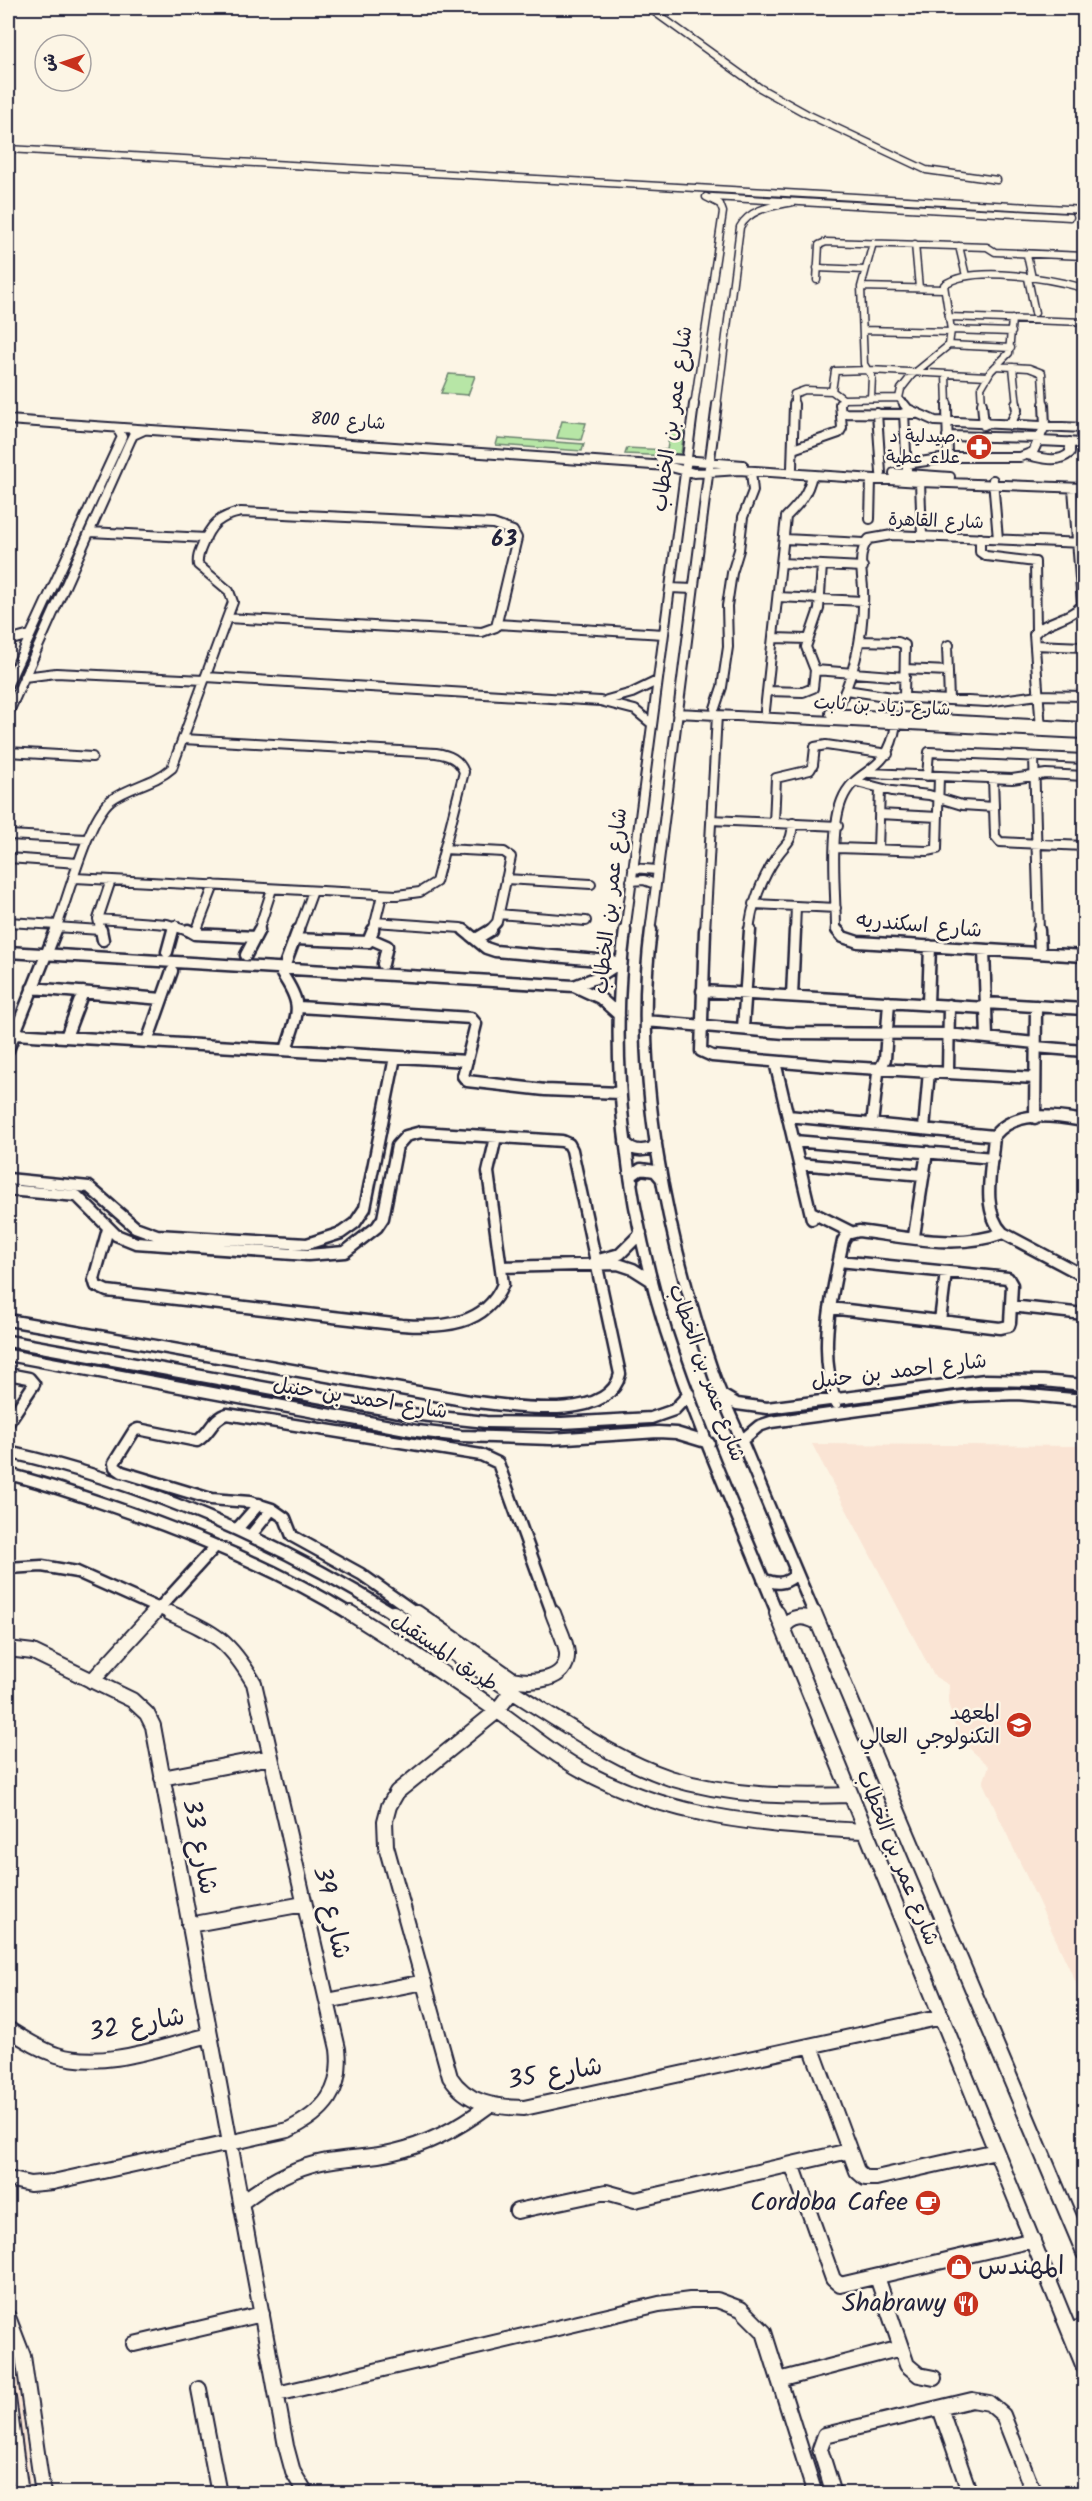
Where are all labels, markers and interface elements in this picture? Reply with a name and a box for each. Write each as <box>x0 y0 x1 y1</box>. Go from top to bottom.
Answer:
north arrow <box>33 33 93 93</box>
text: ش <box>37 53 62 72</box>
street label: شارع عمر بن الخطاب <box>644 324 702 514</box>
street label: شارع 800 <box>310 405 386 439</box>
place label: صيدلية د. علاء عطية <box>886 423 960 473</box>
pharmacy icon: صيدلية د. علاء عطية <box>964 432 994 462</box>
street label: شارع القاهرة <box>888 506 984 538</box>
district label: 63 <box>492 523 518 558</box>
street label: شارع زياد بن ثابت <box>813 689 951 725</box>
street label: شارع عمر بن الخطاب <box>585 806 637 996</box>
street label: شارع اسكندريه <box>855 904 983 948</box>
street label: شارع عمر بن الخطاب <box>658 1279 754 1467</box>
street label: شارع احمد بن حنبل <box>809 1345 989 1399</box>
street label: شارع احمد بن حنبل <box>270 1369 450 1429</box>
street label: طريق المستقبل <box>384 1605 504 1701</box>
place label: المعهد التكنولوجي العالي <box>859 1697 1000 1755</box>
school or university icon: المعهد التكنولوجي العالي <box>1004 1710 1034 1740</box>
street label: شارع عمر بن الخطاب <box>847 1765 947 1951</box>
street label: شارع 33 <box>169 1796 229 1898</box>
street label: شارع 39 <box>300 1862 362 1964</box>
street label: شارع 32 <box>86 1996 188 2054</box>
street label: شارع 35 <box>505 2046 605 2102</box>
place label: Cordoba Cafee <box>750 2182 908 2224</box>
cafe icon: Cordoba Cafee <box>913 2188 943 2218</box>
place label: المهندس <box>978 2246 1064 2288</box>
shop icon: المهندس <box>944 2252 974 2282</box>
place label: Shabrawy <box>842 2283 947 2325</box>
restaurant icon: Shabrawy <box>951 2289 981 2319</box>

